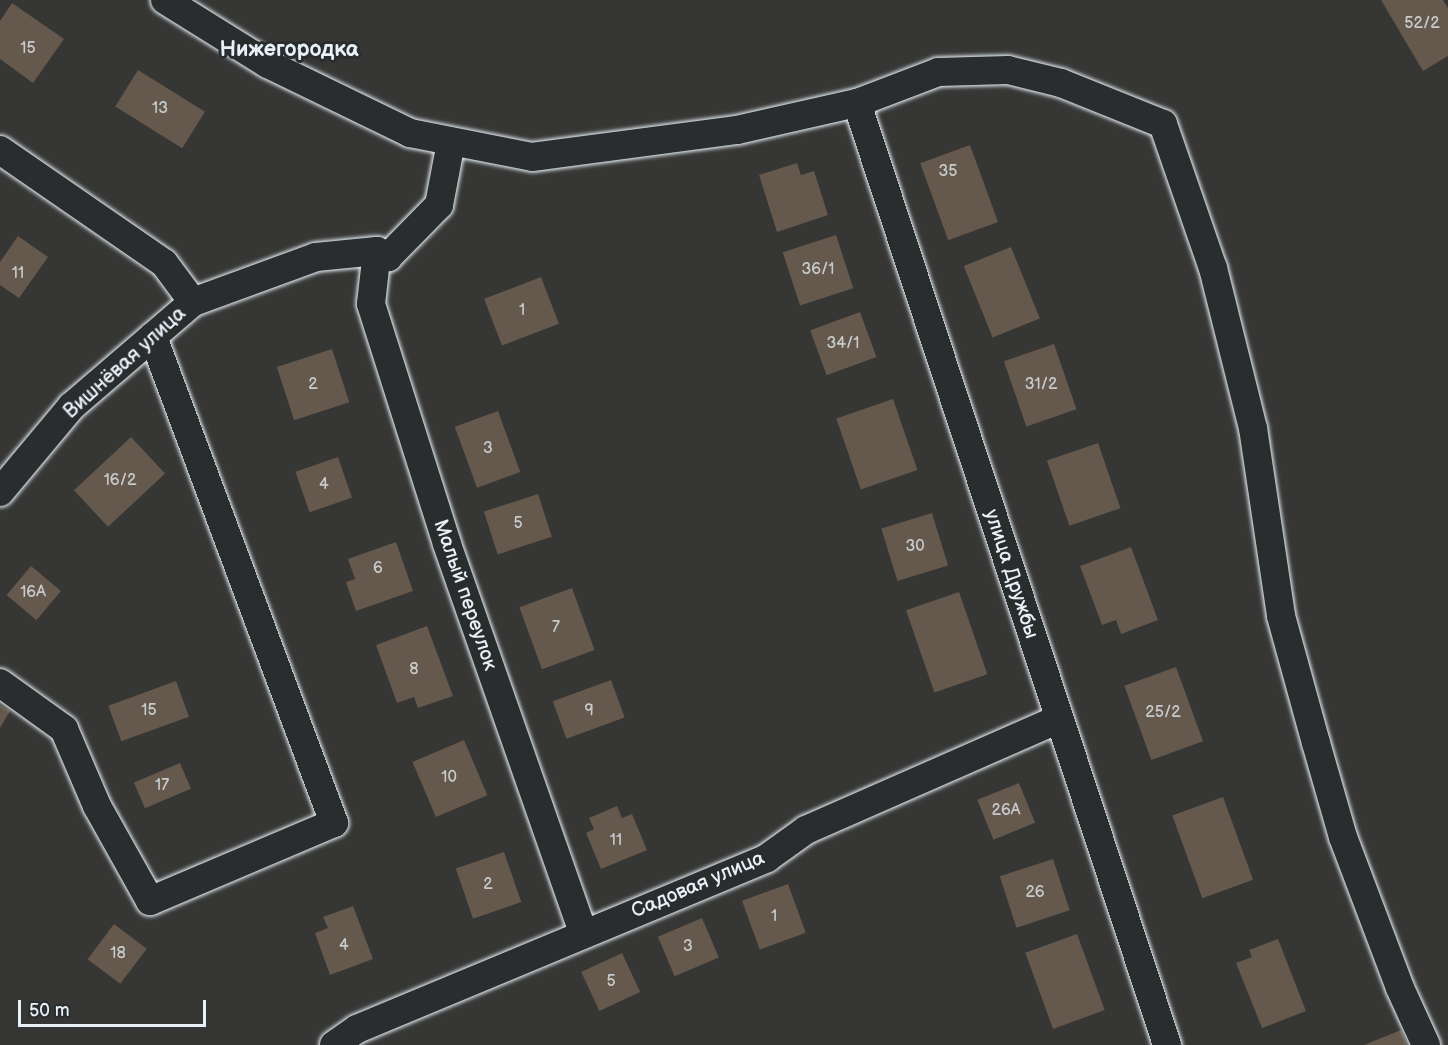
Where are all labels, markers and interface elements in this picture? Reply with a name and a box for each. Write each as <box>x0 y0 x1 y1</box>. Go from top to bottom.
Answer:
house number: 52/2 <box>1404 14 1440 34</box>
district label: Нижегородка <box>219 37 359 63</box>
house number: 15 <box>20 39 36 59</box>
house number: 13 <box>152 99 168 119</box>
house number: 35 <box>938 162 958 182</box>
house number: 36/1 <box>801 260 835 280</box>
house number: 11 <box>12 264 24 284</box>
house number: 1 <box>519 301 525 321</box>
street label: Вишнёвая улица <box>59 302 191 424</box>
house number: 34/1 <box>826 334 860 354</box>
house number: 2 <box>308 375 318 395</box>
house number: 31/2 <box>1025 375 1057 395</box>
house number: 3 <box>483 439 493 459</box>
house number: 16/2 <box>104 471 136 491</box>
house number: 4 <box>319 475 329 495</box>
street label: улица Дружбы <box>979 506 1043 642</box>
house number: 5 <box>513 514 523 534</box>
street label: Малый переулок <box>428 516 502 674</box>
house number: 30 <box>905 537 925 557</box>
house number: 6 <box>373 559 383 579</box>
house number: 16А <box>20 583 46 603</box>
house number: 7 <box>552 618 560 638</box>
house number: 8 <box>409 660 419 680</box>
house number: 15 <box>141 701 157 721</box>
house number: 9 <box>584 701 594 721</box>
house number: 25/2 <box>1145 703 1181 723</box>
house number: 10 <box>441 768 457 788</box>
house number: 17 <box>155 776 169 796</box>
house number: 26А <box>992 801 1020 821</box>
house number: 11 <box>610 831 622 851</box>
street label: Садовая улица <box>628 846 768 924</box>
house number: 2 <box>483 875 493 895</box>
house number: 26 <box>1025 883 1045 903</box>
house number: 1 <box>771 907 777 927</box>
house number: 4 <box>339 936 349 956</box>
house number: 3 <box>683 937 693 957</box>
house number: 18 <box>110 944 126 964</box>
house number: 5 <box>606 972 616 992</box>
scale bar <box>21 988 208 1026</box>
text: 50 m <box>29 1000 70 1021</box>

